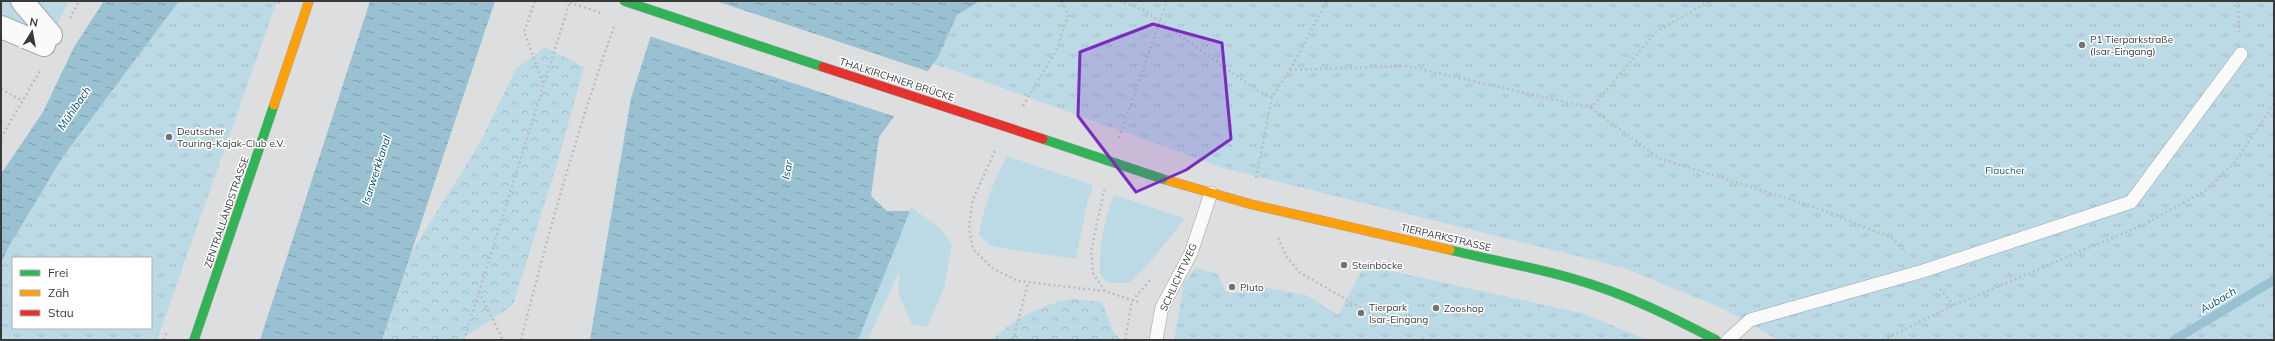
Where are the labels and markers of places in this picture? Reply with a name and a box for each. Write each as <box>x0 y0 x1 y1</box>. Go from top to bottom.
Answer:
place label: P1 Tierparkstraße (Isar-Eingang) <box>2090 33 2173 58</box>
marker: P1 Tierparkstraße (Isar-Eingang) <box>2077 40 2087 50</box>
place label: Deutscher Touring-Kajak-Club e.V. <box>177 125 285 150</box>
marker: Deutscher Touring-Kajak-Club e.V. <box>164 132 174 142</box>
place label: Steinböcke <box>1352 259 1402 272</box>
marker: Steinböcke <box>1339 260 1349 270</box>
place label: Pluto <box>1240 281 1264 294</box>
marker: Pluto <box>1227 282 1237 292</box>
place label: Tierpark Isar-Eingang <box>1369 301 1428 326</box>
place label: Zooshop <box>1444 302 1484 315</box>
marker: Zooshop <box>1431 303 1441 313</box>
marker: Tierpark Isar-Eingang <box>1356 308 1366 318</box>

